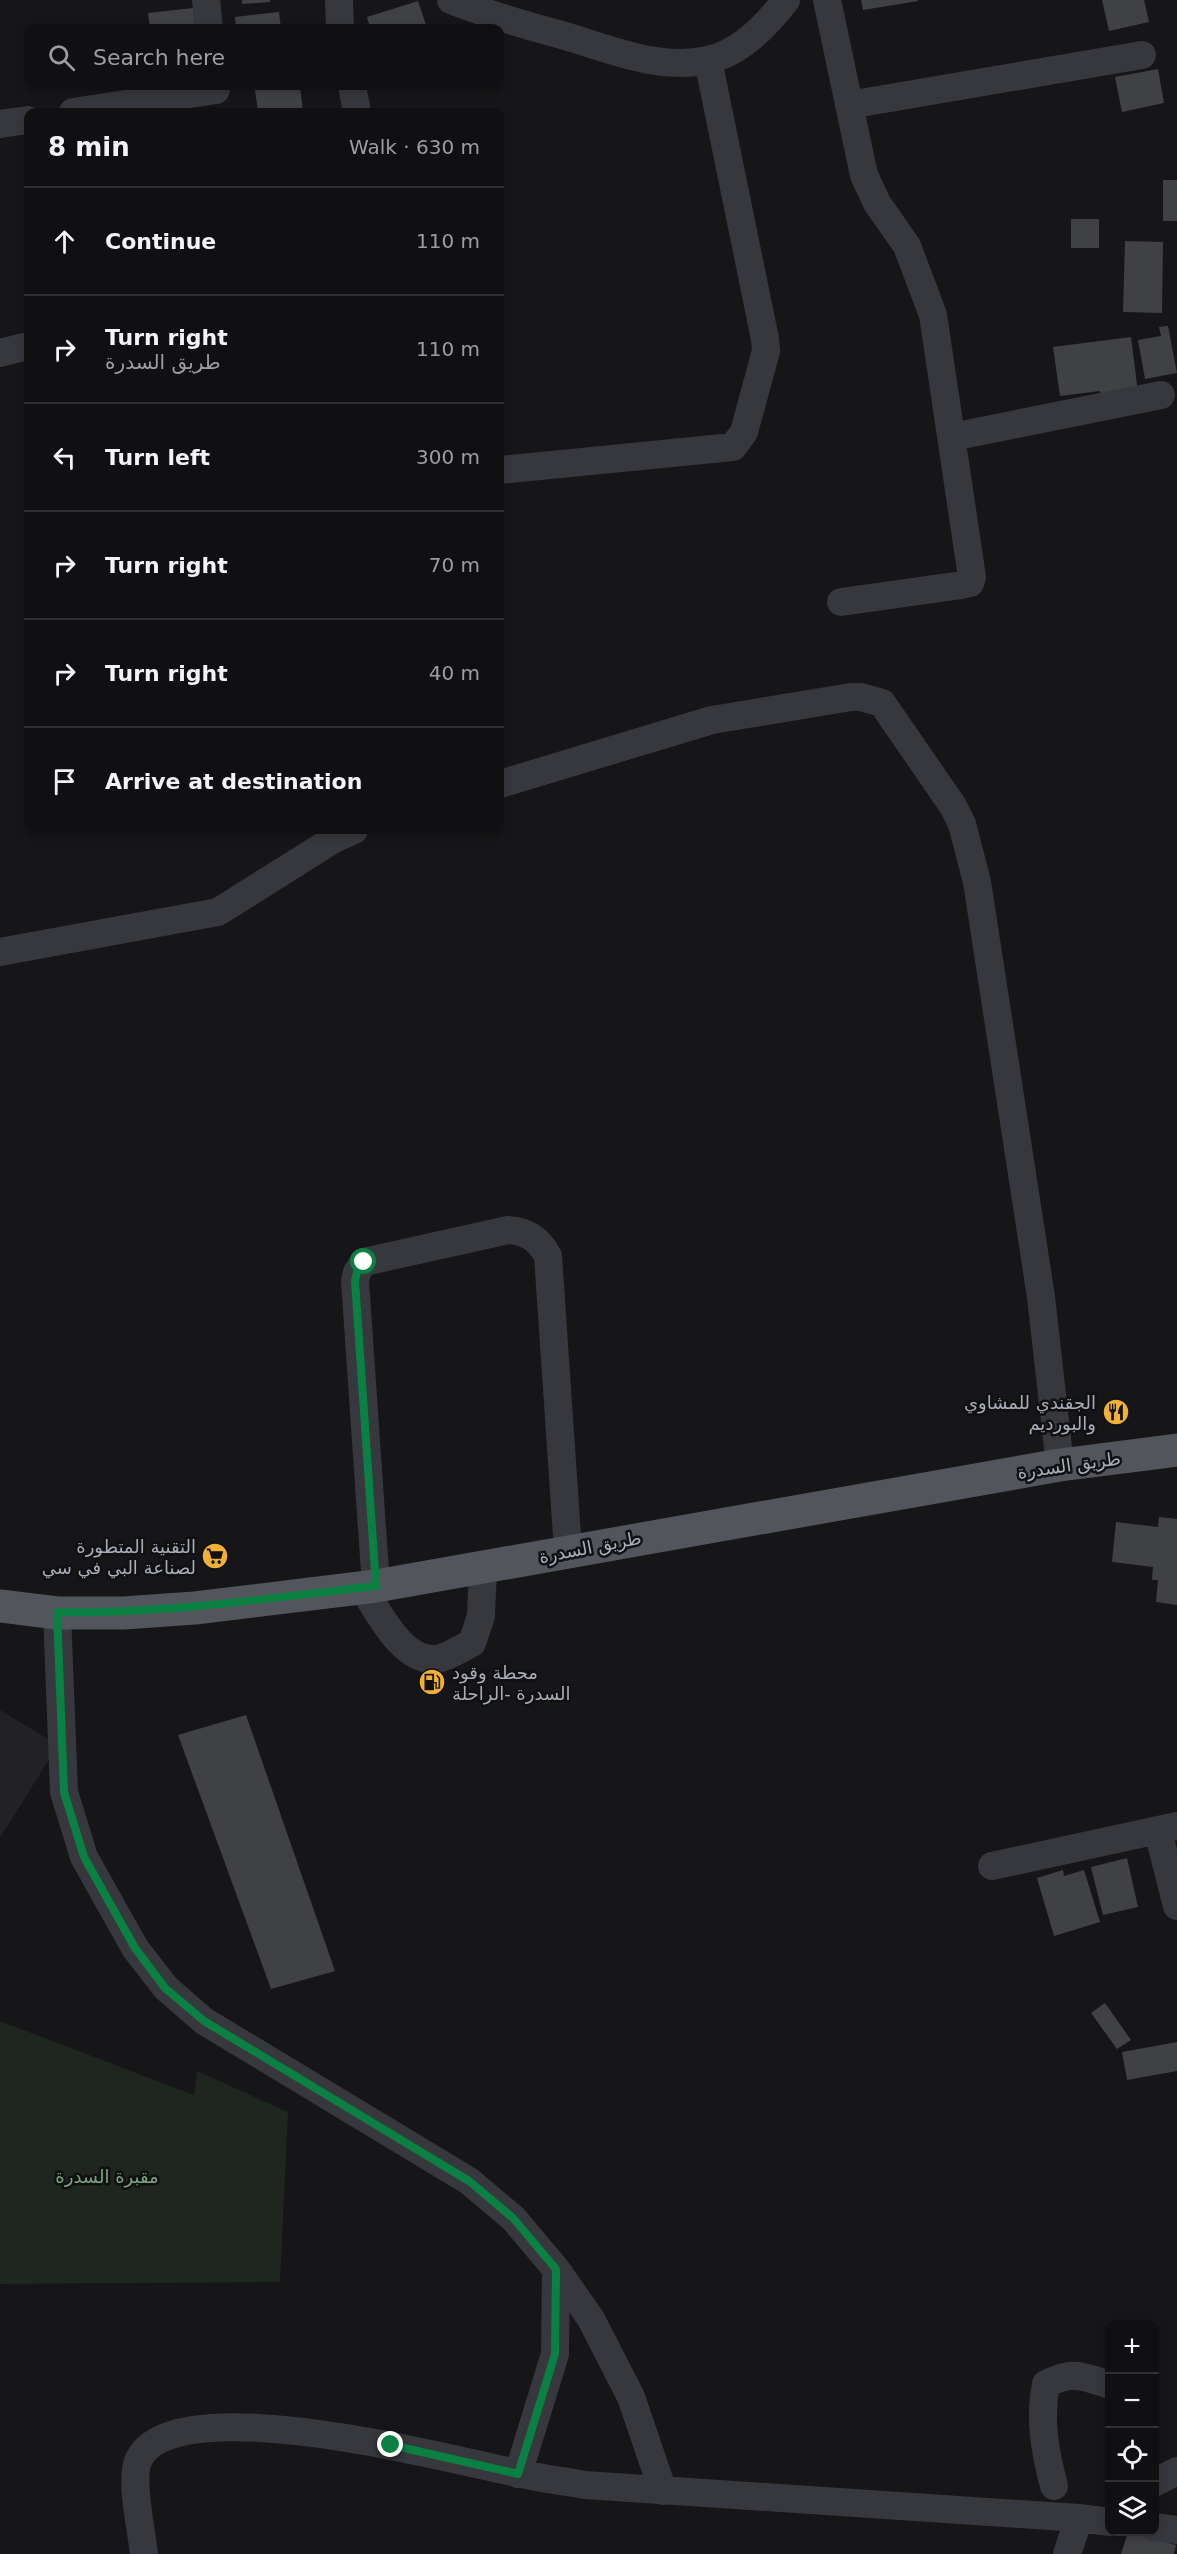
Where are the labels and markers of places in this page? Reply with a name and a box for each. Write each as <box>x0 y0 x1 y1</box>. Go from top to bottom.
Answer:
place label: الجقندي للمشاوي والبورديم <box>964 1392 1096 1435</box>
restaurant icon: الجقندي للمشاوي والبورديم <box>1101 1397 1131 1427</box>
place label: التقنية المتطورة لصناعة البي في سي <box>42 1536 196 1579</box>
supermarket icon: التقنية المتطورة لصناعة البي في سي <box>200 1541 230 1571</box>
place label: محطة وقود السدرة -الراحلة <box>452 1662 571 1705</box>
fuel station icon: محطة وقود السدرة -الراحلة <box>417 1667 447 1697</box>

